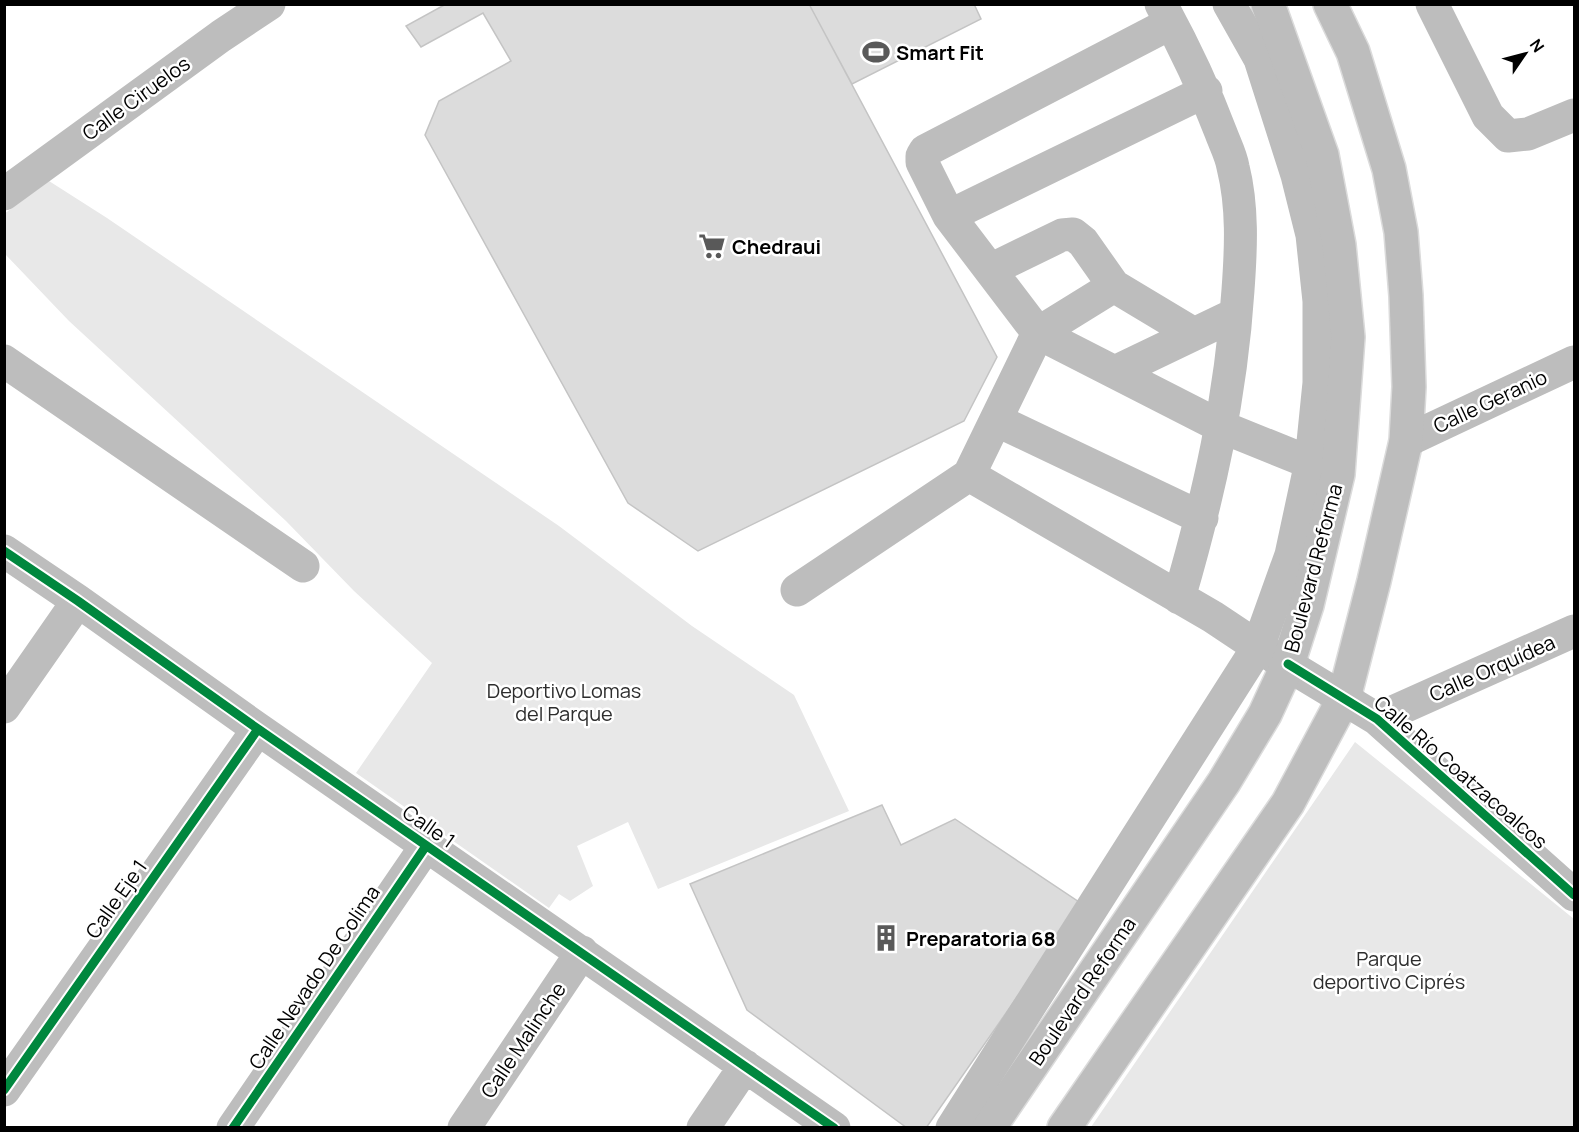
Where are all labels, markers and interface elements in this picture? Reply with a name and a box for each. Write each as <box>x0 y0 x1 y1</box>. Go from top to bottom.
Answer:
north arrow <box>1495 24 1555 84</box>
text: N <box>1525 34 1550 56</box>
sports icon: Smart Fit <box>861 37 891 67</box>
place label: Smart Fit <box>896 39 984 66</box>
street label: Calle Ciruelos <box>77 50 195 146</box>
supermarket icon: Chedraui <box>697 231 727 261</box>
place label: Chedraui <box>732 233 821 260</box>
street label: Calle Geranio <box>1429 363 1551 439</box>
street label: Boulevard Reforma <box>1277 481 1349 655</box>
street label: Calle Orquídea <box>1425 628 1559 708</box>
park label: Deportivo Lomas del Parque <box>487 677 641 727</box>
street label: Calle Río Coatzacoalcos <box>1369 689 1553 855</box>
street label: Calle 1 <box>397 798 461 854</box>
street label: Calle Eje 1 <box>79 854 153 944</box>
street label: Calle Nevado De Colima <box>242 880 386 1074</box>
street label: Boulevard Reforma <box>1022 912 1142 1070</box>
building icon: Preparatoria 68 <box>871 923 901 953</box>
place label: Preparatoria 68 <box>906 925 1056 952</box>
park label: Parque deportivo Ciprés <box>1313 945 1465 995</box>
street label: Calle Malinche <box>474 977 572 1103</box>

